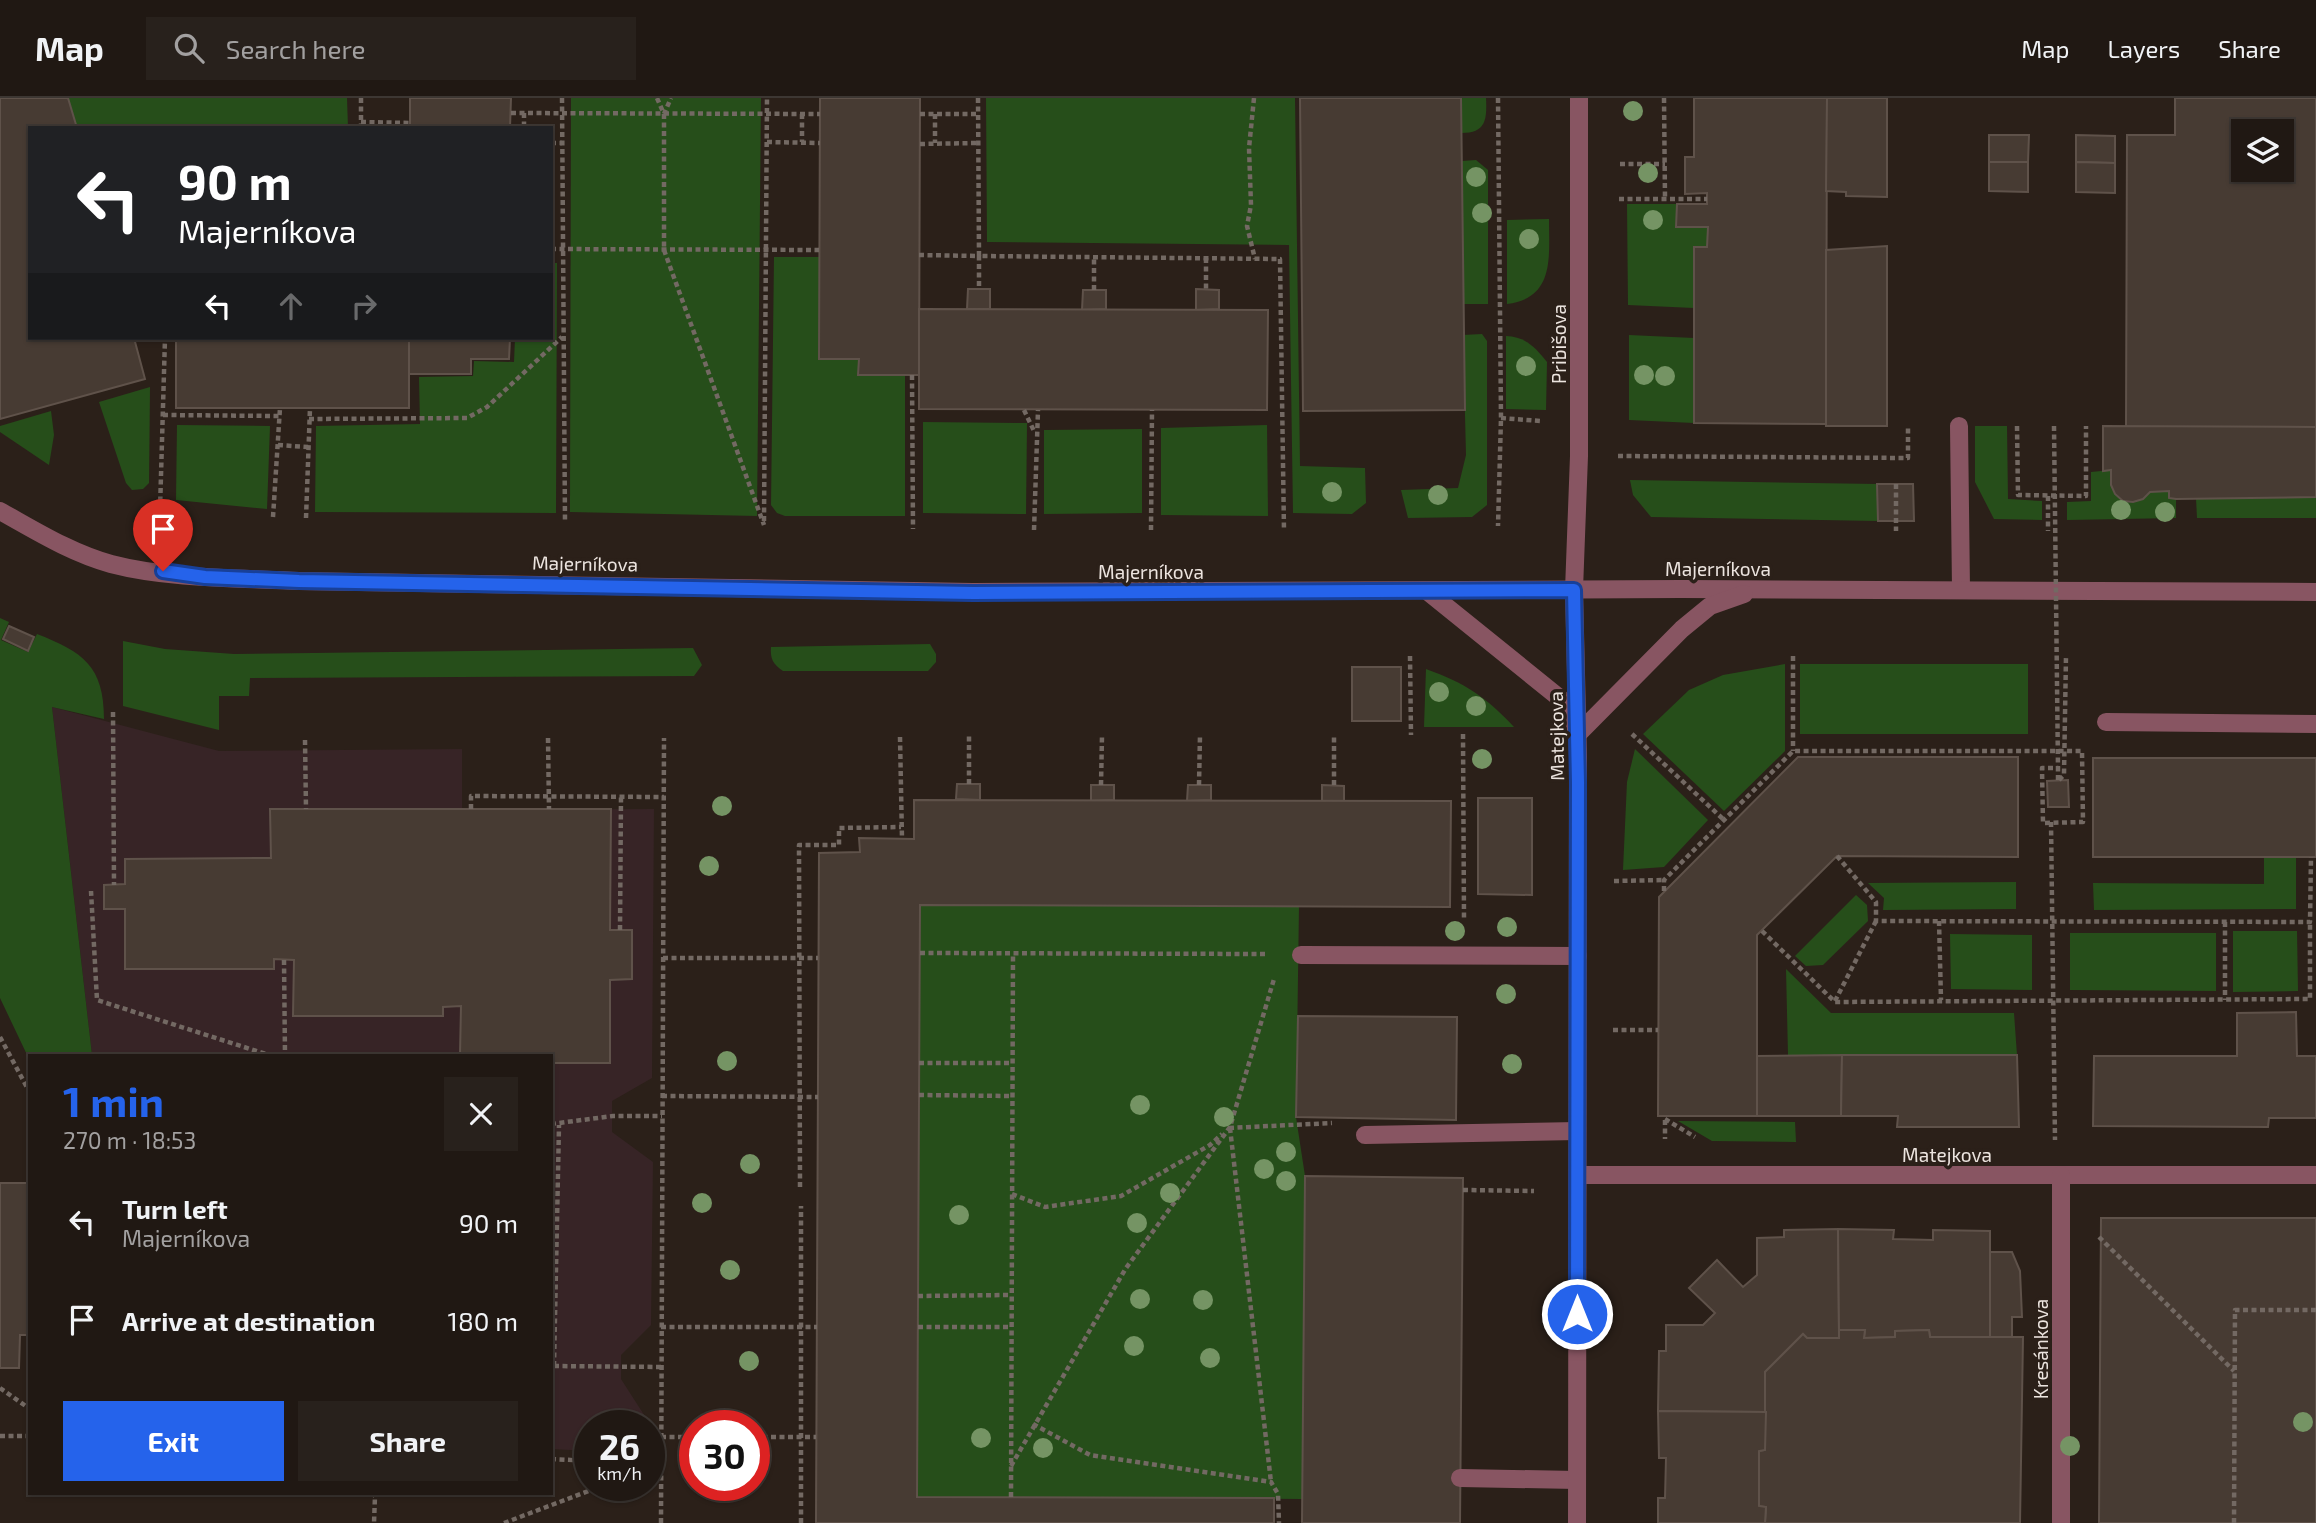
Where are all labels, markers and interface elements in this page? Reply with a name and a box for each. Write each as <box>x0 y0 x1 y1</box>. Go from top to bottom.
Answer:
search box <box>146 17 636 80</box>
text: Map <box>35 28 104 68</box>
icon: search <box>170 29 208 67</box>
text: Search here <box>226 33 365 64</box>
text: Map <box>2021 34 2069 63</box>
text: Layers <box>2107 34 2180 63</box>
text: Share <box>2218 34 2281 63</box>
map controls <box>2231 119 2294 182</box>
button: layers <box>2231 119 2294 182</box>
text: 90 m <box>178 151 292 210</box>
icon: left <box>63 154 154 245</box>
text: Majerníkova <box>178 211 356 249</box>
icon: left <box>199 287 237 325</box>
icon: ahead <box>272 287 310 325</box>
icon: right <box>345 287 383 325</box>
street label: Pribišova <box>1547 304 1570 384</box>
pin <box>133 499 193 571</box>
icon: arrive <box>144 510 182 548</box>
street label: Majerníkova <box>532 551 638 575</box>
street label: Majerníkova <box>1665 557 1771 580</box>
street label: Majerníkova <box>1098 560 1204 583</box>
street label: Matejkova <box>1544 691 1568 781</box>
text: 1 min <box>63 1075 164 1125</box>
button: close <box>444 1077 518 1151</box>
text: 270 m · 18:53 <box>63 1126 196 1154</box>
street label: Matejkova <box>1902 1143 1992 1166</box>
text: Turn left <box>122 1193 228 1224</box>
icon: left <box>63 1203 101 1241</box>
text: 90 m <box>459 1207 518 1238</box>
text: Majerníkova <box>122 1224 250 1252</box>
position arrow <box>1540 1277 1614 1351</box>
street label: Kresánkova <box>2029 1299 2052 1399</box>
icon: arrive <box>63 1301 101 1339</box>
text: Arrive at destination <box>122 1305 375 1336</box>
text: 180 m <box>448 1305 518 1336</box>
button: Exit <box>63 1401 284 1481</box>
button: Share <box>298 1401 518 1481</box>
speed limit sign: 30 <box>679 1410 770 1501</box>
text: 26 <box>599 1425 640 1467</box>
text: km/h <box>597 1462 642 1484</box>

